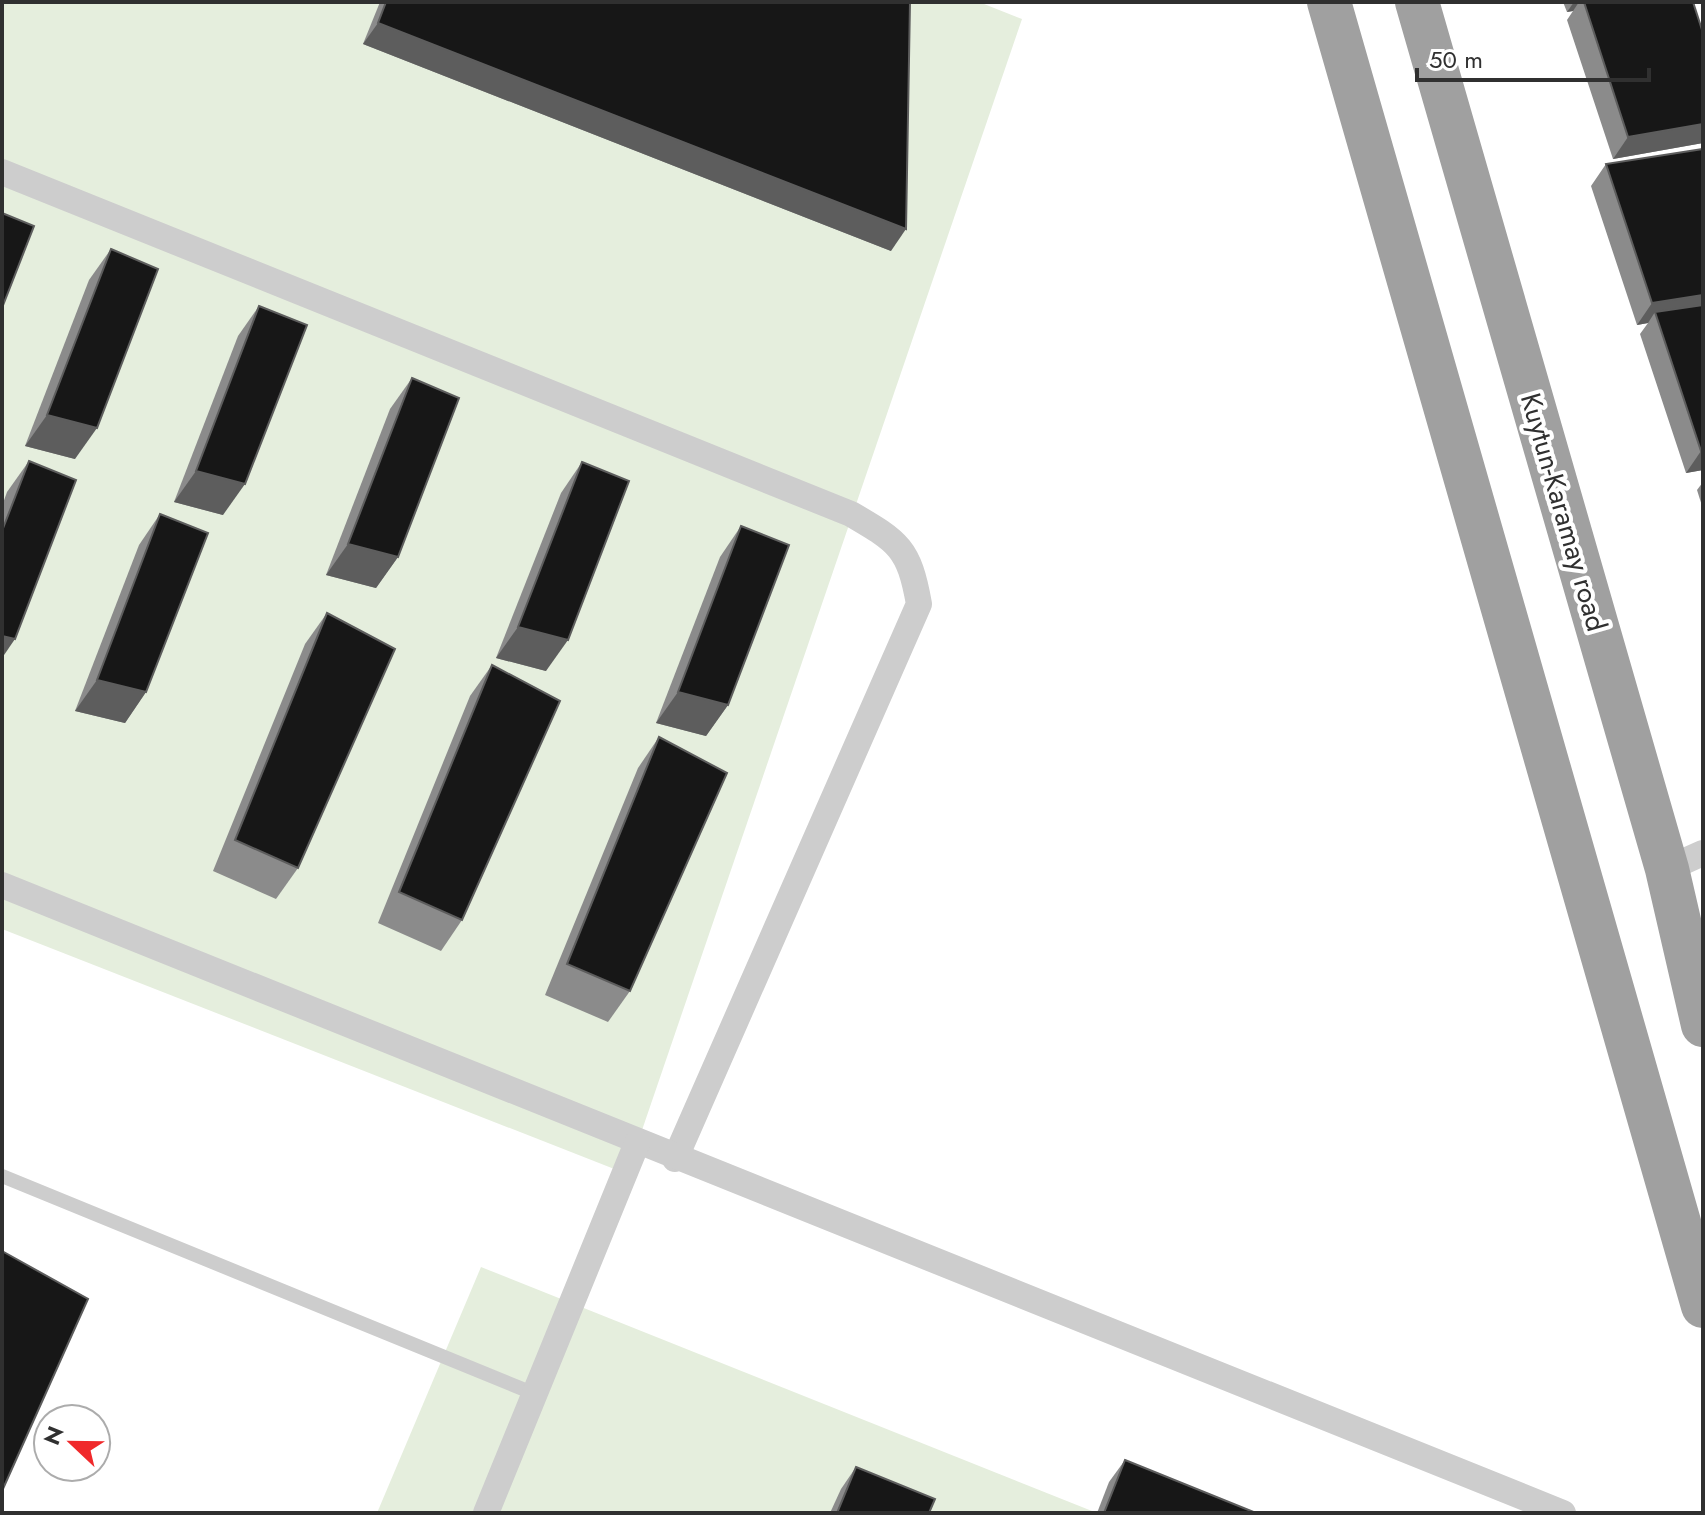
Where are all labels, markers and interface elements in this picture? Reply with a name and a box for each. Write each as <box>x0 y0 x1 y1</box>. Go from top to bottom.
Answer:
scale bar <box>1417 32 1649 82</box>
text: 50 m <box>1429 42 1483 77</box>
street label: Kuytun-Karamay road <box>1510 388 1617 636</box>
north arrow <box>32 1403 112 1483</box>
text: N <box>35 1421 72 1450</box>

